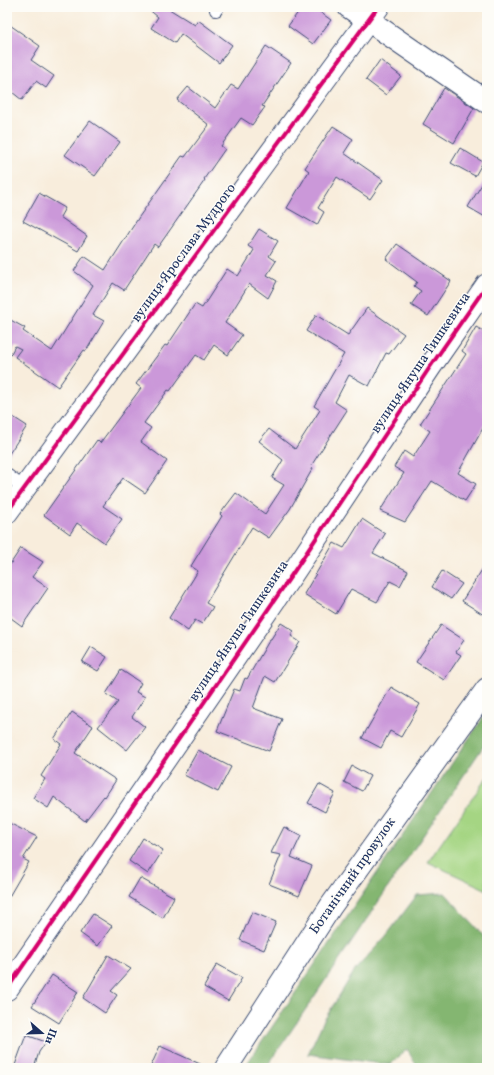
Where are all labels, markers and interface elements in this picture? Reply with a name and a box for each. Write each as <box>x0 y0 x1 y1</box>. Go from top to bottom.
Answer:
street label: вулиця Ярослава Мудрого <box>127 180 241 326</box>
street label: вулиця Януша Тишкевича <box>367 289 475 437</box>
street label: вулиця Януша Тишкевича <box>185 557 293 705</box>
street label: Ботанічний провулок <box>305 813 401 938</box>
north arrow <box>22 1013 62 1053</box>
text: Пн <box>40 1026 60 1046</box>

